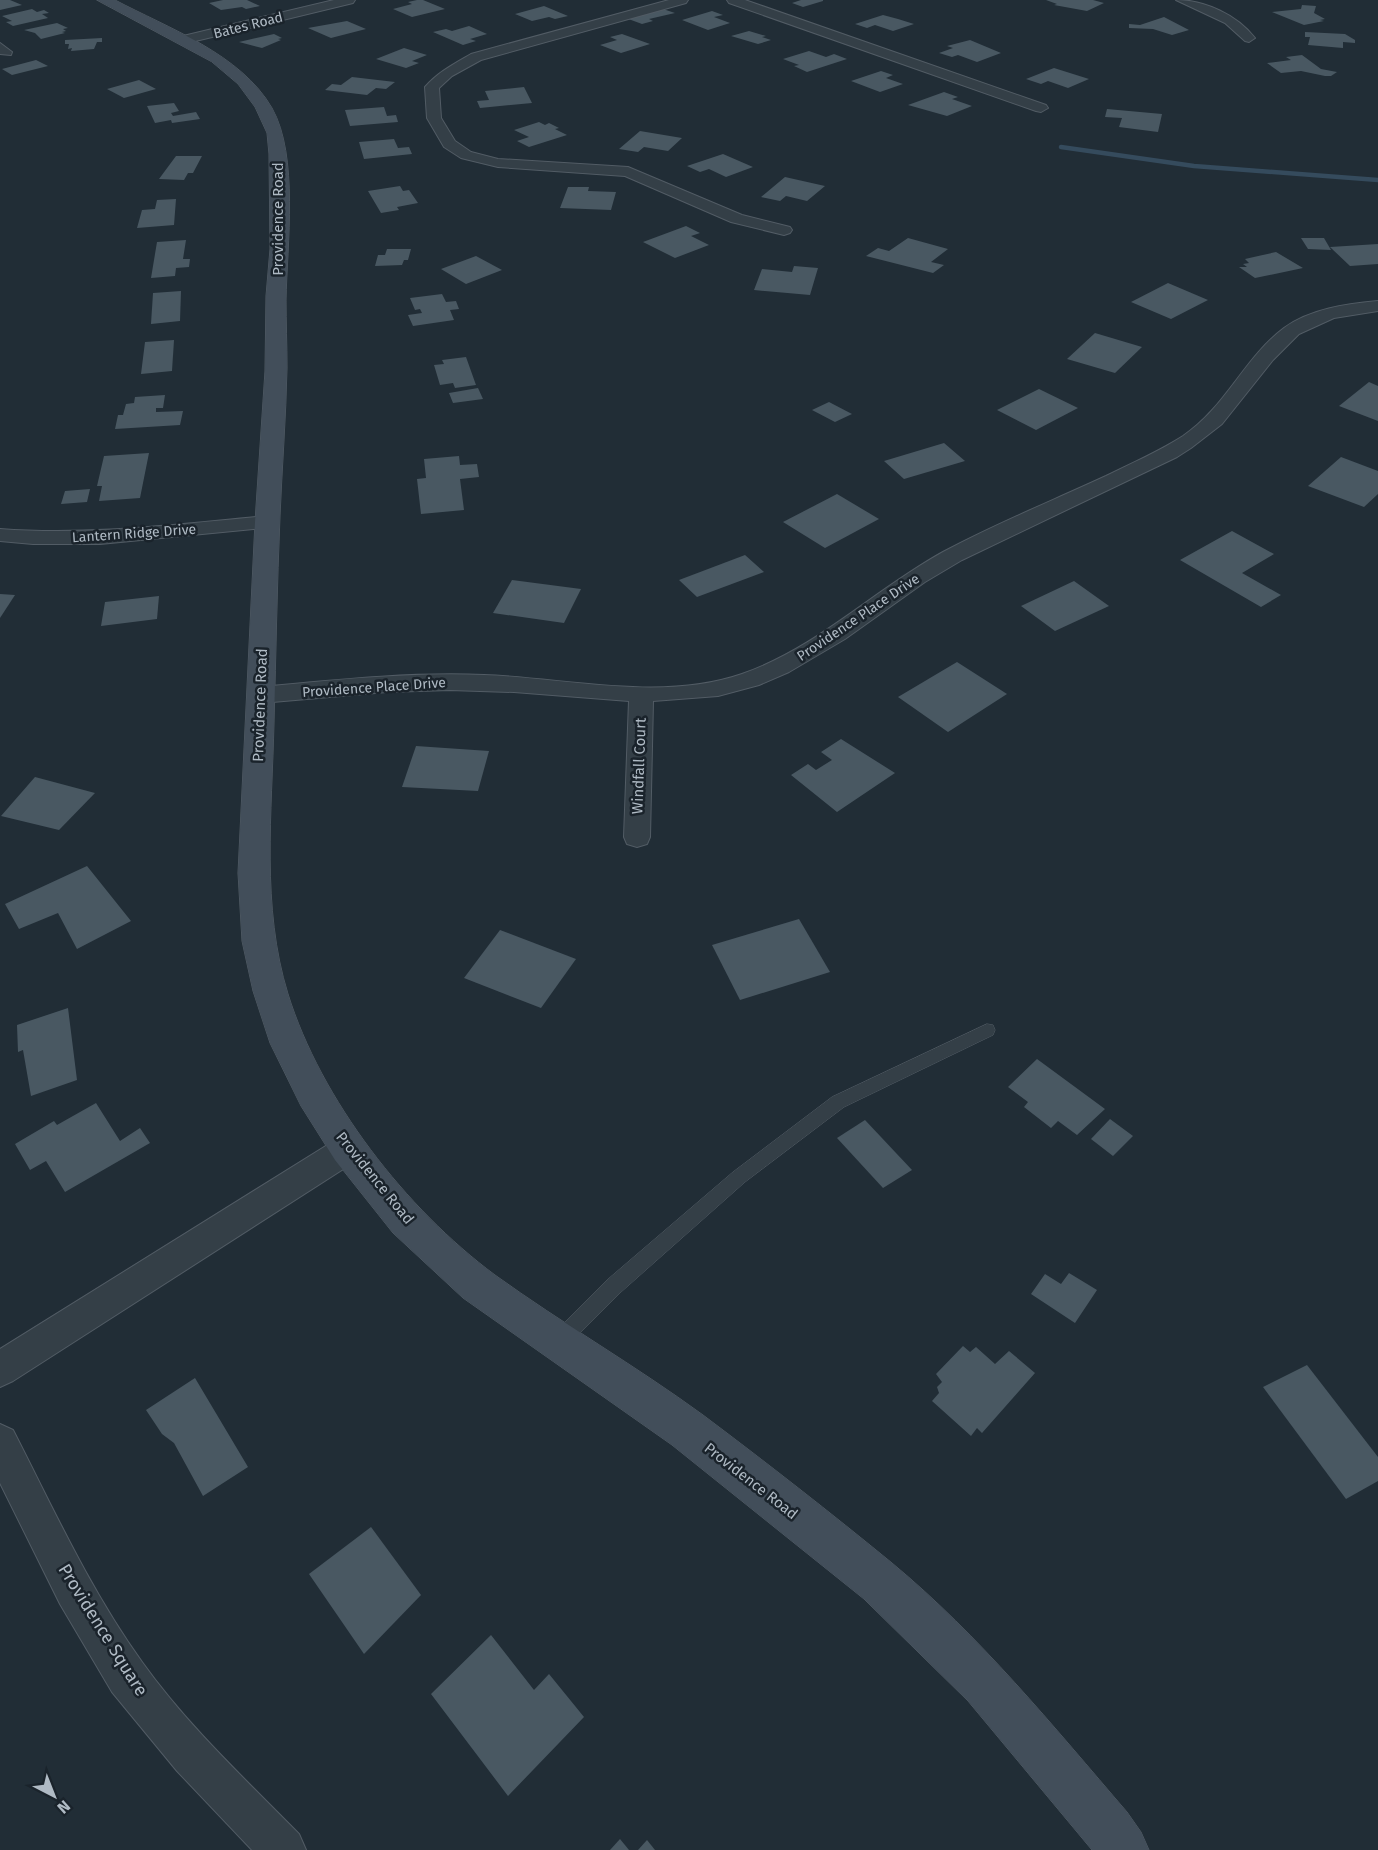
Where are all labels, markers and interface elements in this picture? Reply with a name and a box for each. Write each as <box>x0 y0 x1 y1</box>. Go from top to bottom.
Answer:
street label: Bates Road <box>212 9 285 42</box>
street label: Providence Road <box>269 162 287 276</box>
street label: Lantern Ridge Drive <box>71 521 197 546</box>
street label: Providence Place Drive <box>794 570 923 665</box>
street label: Providence Road <box>249 648 271 762</box>
street label: Providence Place Drive <box>302 674 446 701</box>
street label: Windfall Court <box>628 717 650 815</box>
street label: Providence Road <box>332 1128 418 1228</box>
street label: Providence Road <box>701 1439 801 1523</box>
street label: Providence Square <box>53 1560 153 1700</box>
north arrow <box>24 1766 84 1826</box>
text: N <box>53 1796 74 1817</box>

